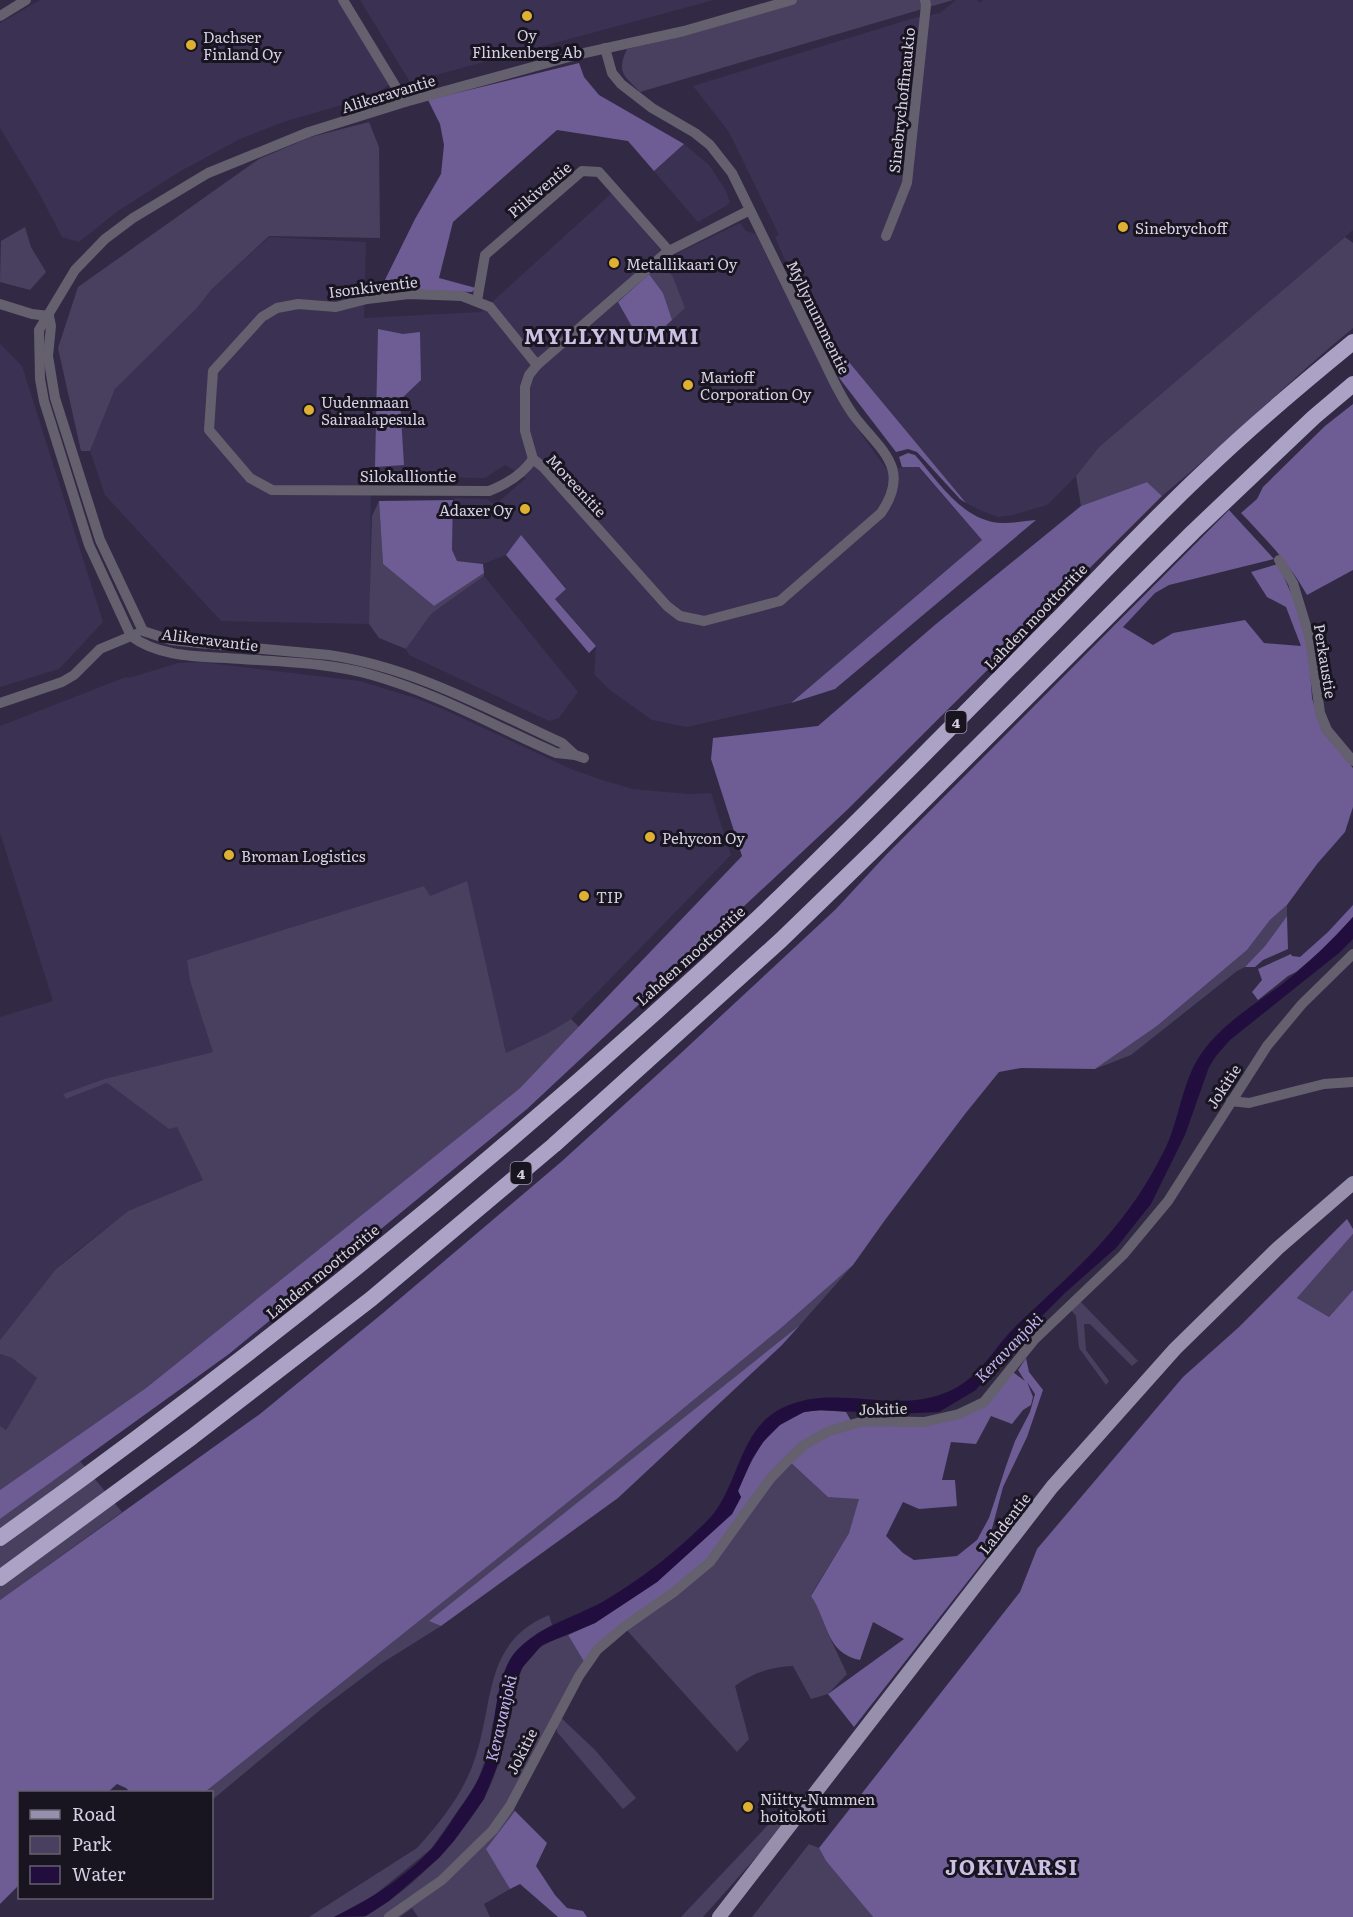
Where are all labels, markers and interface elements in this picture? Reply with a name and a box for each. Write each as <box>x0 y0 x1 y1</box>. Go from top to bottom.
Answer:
marker: Oy Flinkenberg Ab <box>520 9 534 23</box>
place label: Oy Flinkenberg Ab <box>472 23 582 63</box>
place label: Dachser Finland Oy <box>203 25 282 65</box>
street label: Sinebrychoffinaukio <box>882 26 920 174</box>
marker: Dachser Finland Oy <box>184 38 198 52</box>
street label: Alikeravantie <box>338 68 438 118</box>
street label: Piikiventie <box>502 155 576 223</box>
place label: Sinebrychoff <box>1135 216 1228 239</box>
marker: Sinebrychoff <box>1116 220 1130 234</box>
place label: Metallikaari Oy <box>626 252 738 275</box>
marker: Metallikaari Oy <box>607 256 621 270</box>
street label: Myllynummentie <box>781 256 857 378</box>
street label: Isonkiventie <box>327 269 419 303</box>
district label: MYLLYNUMMI <box>524 319 700 350</box>
place label: Marioff Corporation Oy <box>700 365 812 405</box>
marker: Marioff Corporation Oy <box>681 378 695 392</box>
place label: Uudenmaan Sairaalapesula <box>321 390 426 430</box>
marker: Uudenmaan Sairaalapesula <box>302 403 316 417</box>
street label: Moreenitie <box>542 448 613 522</box>
street label: Silokalliontie <box>360 464 457 487</box>
place label: Adaxer Oy <box>439 498 513 521</box>
marker: Adaxer Oy <box>518 502 532 516</box>
street label: Lahden moottoritie <box>978 557 1092 674</box>
street label: Alikeravantie <box>160 622 260 656</box>
street label: Perkaustie <box>1309 622 1343 700</box>
road number: 4 <box>946 711 966 733</box>
place label: Pehycon Oy <box>662 826 745 849</box>
marker: Pehycon Oy <box>643 830 657 844</box>
place label: Broman Logistics <box>241 844 366 867</box>
marker: Broman Logistics <box>222 848 236 862</box>
place label: TIP <box>596 885 622 908</box>
marker: TIP <box>577 889 591 903</box>
street label: Lahden moottoritie <box>630 899 750 1010</box>
street label: Jokitie <box>1200 1059 1246 1113</box>
road number: 4 <box>510 1162 532 1184</box>
street label: Lahden moottoritie <box>260 1218 384 1324</box>
water label: Keravanjoki <box>969 1307 1048 1387</box>
street label: Jokitie <box>858 1396 908 1420</box>
street label: Lahdentie <box>973 1487 1036 1559</box>
water label: Keravanjoki <box>478 1672 522 1764</box>
street label: Jokitie <box>500 1724 542 1778</box>
place label: Niitty-Nummen hoitokoti <box>760 1787 875 1827</box>
legend <box>18 1791 213 1899</box>
text: Road <box>72 1800 116 1827</box>
marker: Niitty-Nummen hoitokoti <box>741 1800 755 1814</box>
text: Park <box>72 1830 113 1857</box>
district label: JOKIVARSI <box>945 1850 1079 1881</box>
text: Water <box>72 1860 126 1887</box>

